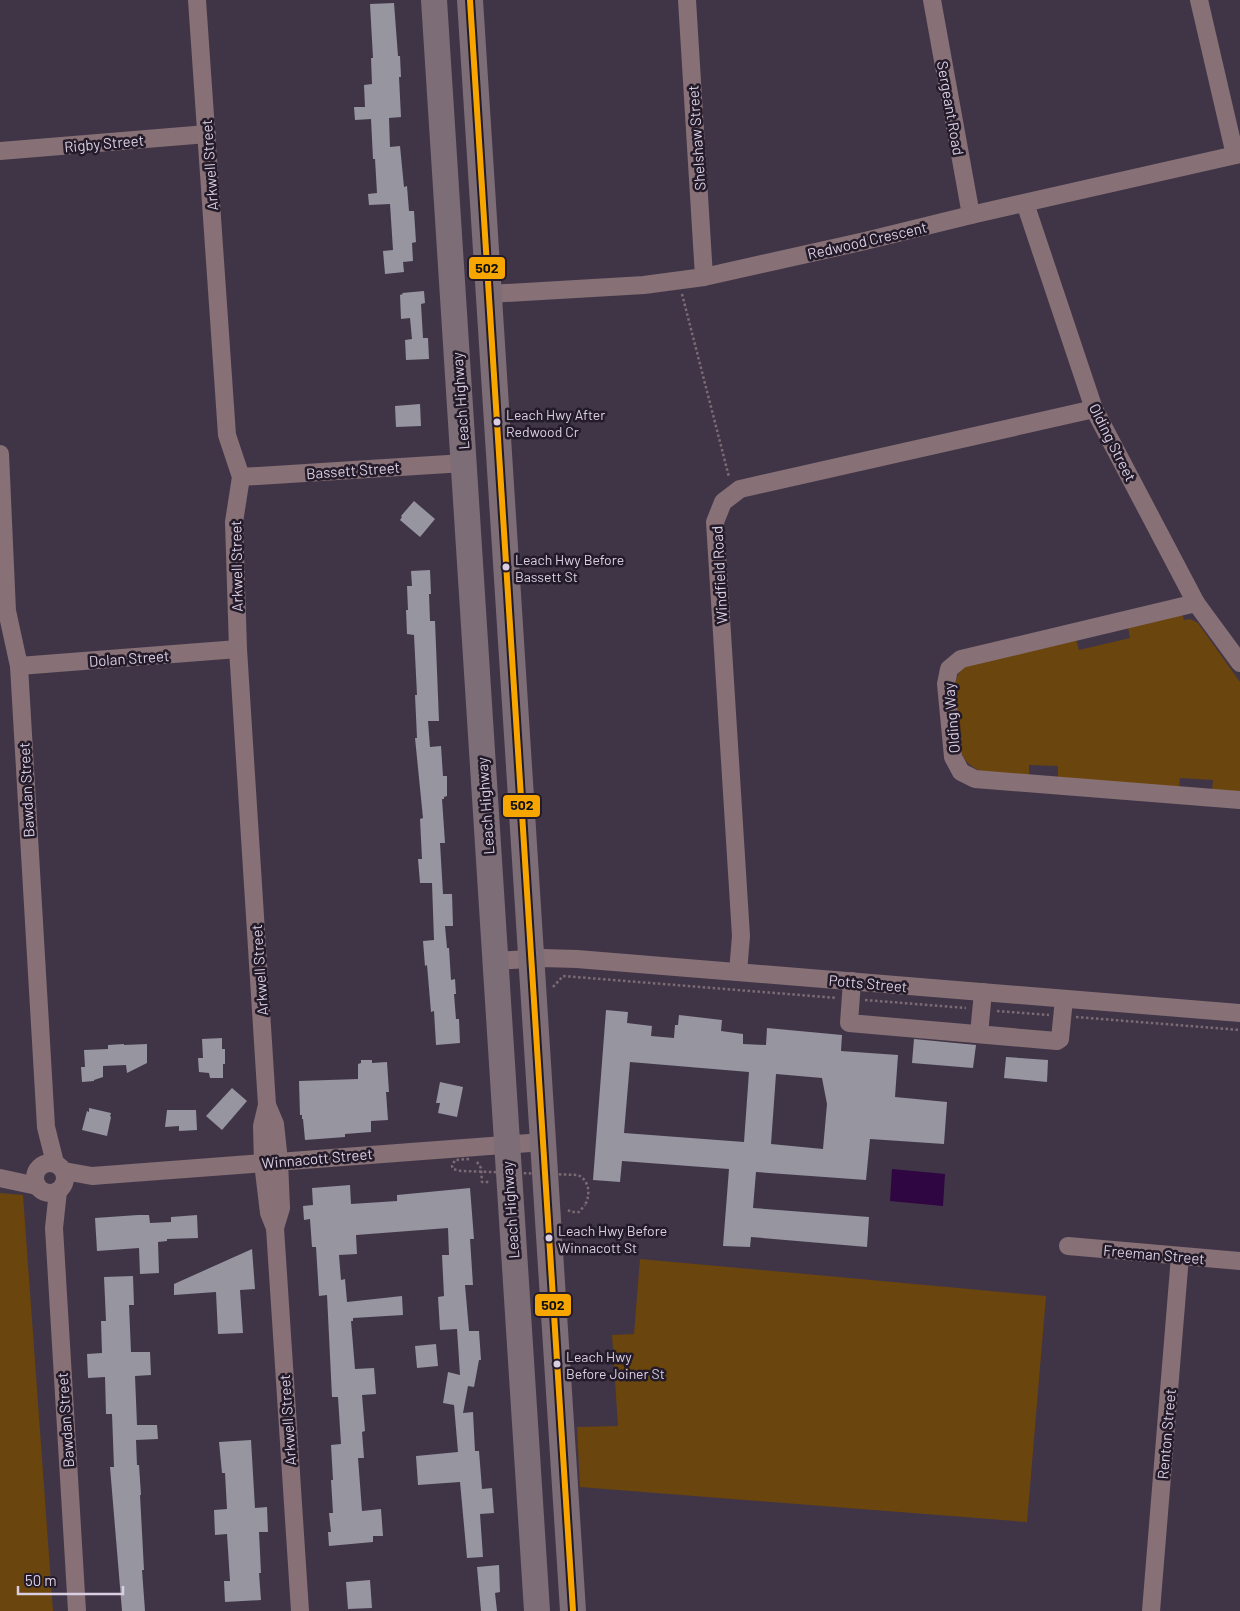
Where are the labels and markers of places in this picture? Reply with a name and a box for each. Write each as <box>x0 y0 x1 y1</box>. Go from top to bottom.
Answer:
place label: Leach Hwy After Redwood Cr <box>506 406 605 440</box>
marker: Leach Hwy After Redwood Cr <box>492 417 502 427</box>
place label: Leach Hwy Before Bassett St <box>515 551 624 585</box>
marker: Leach Hwy Before Bassett St <box>501 562 511 572</box>
place label: Leach Hwy Before Winnacott St <box>558 1222 667 1256</box>
marker: Leach Hwy Before Winnacott St <box>544 1233 554 1243</box>
place label: Leach Hwy Before Joiner St <box>566 1348 665 1382</box>
marker: Leach Hwy Before Joiner St <box>552 1359 562 1369</box>

